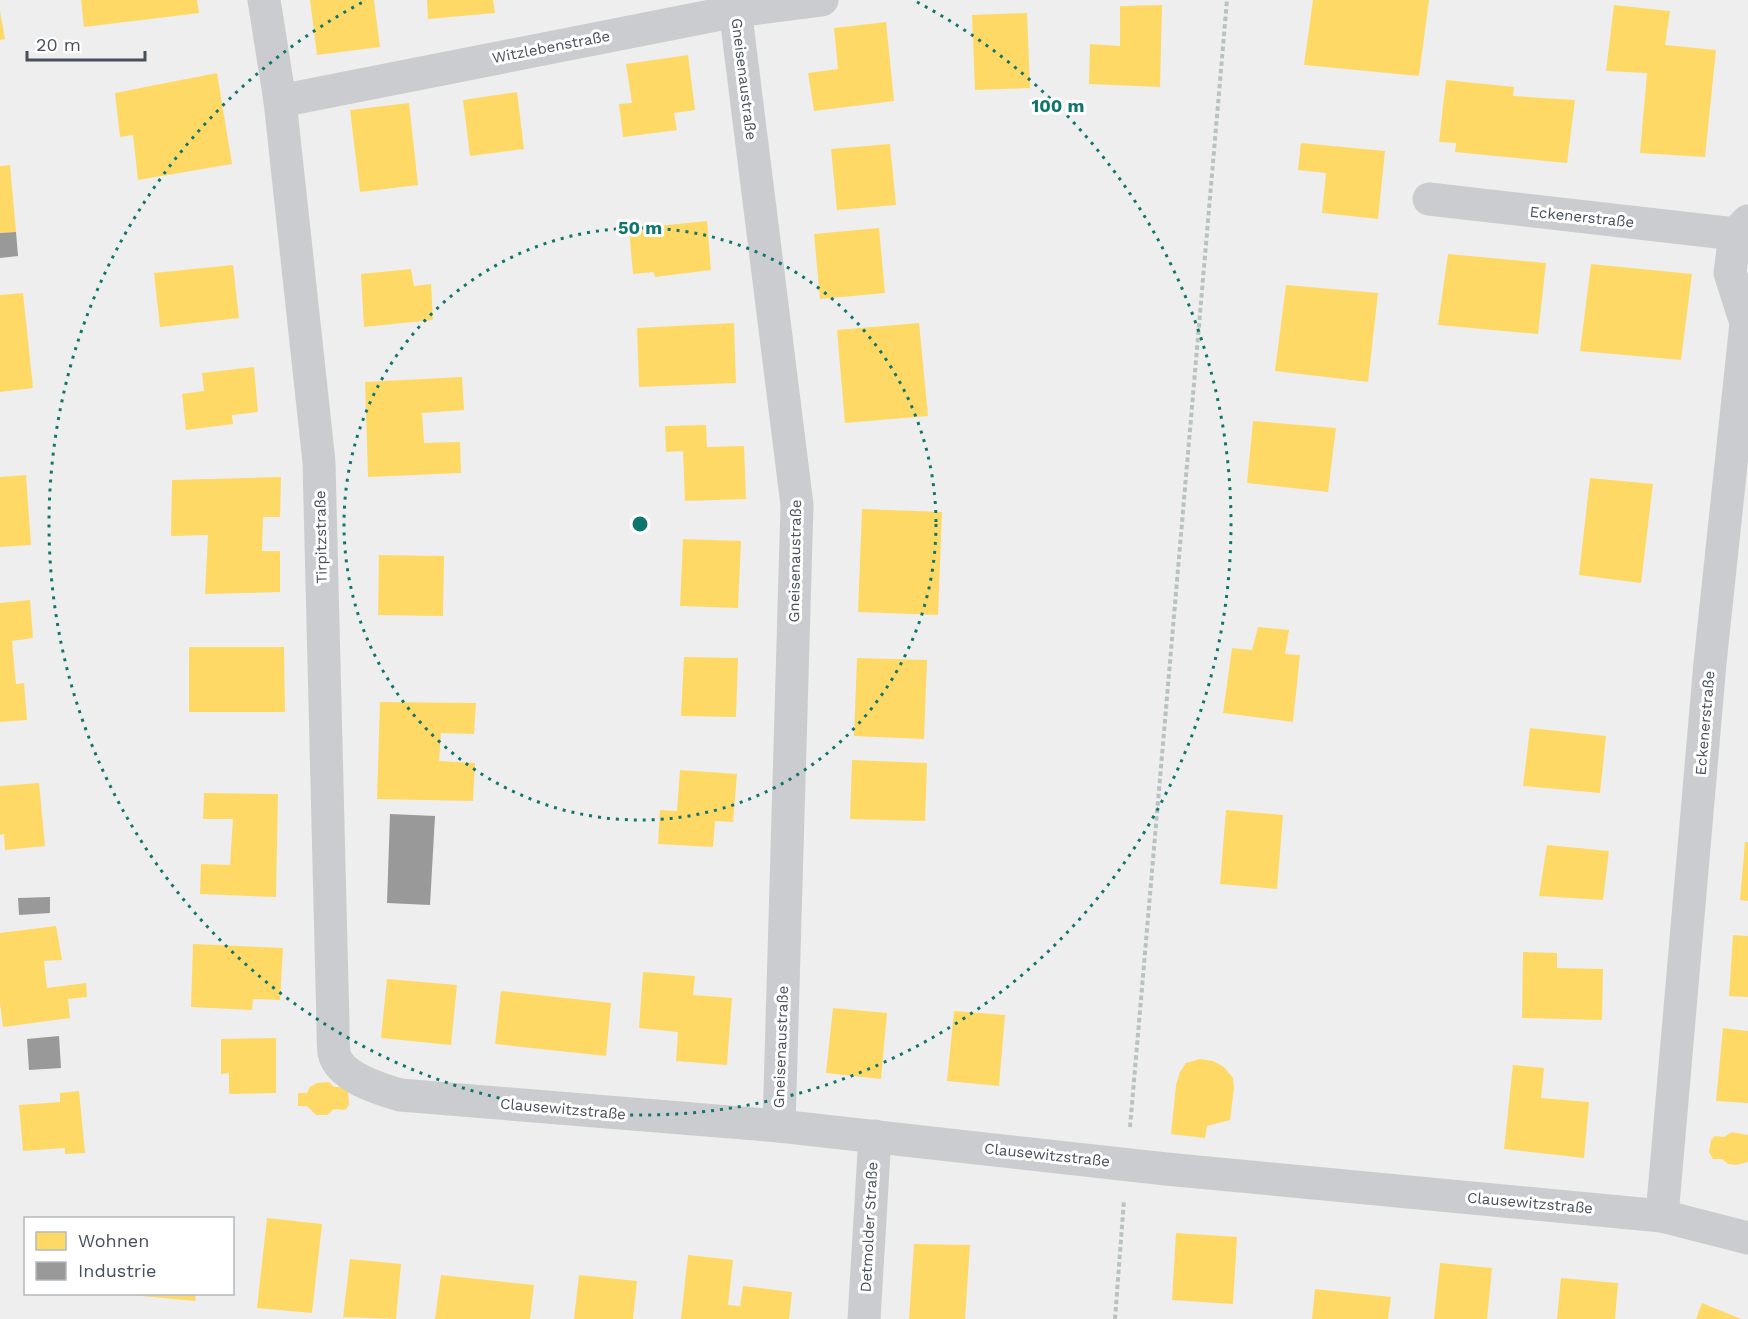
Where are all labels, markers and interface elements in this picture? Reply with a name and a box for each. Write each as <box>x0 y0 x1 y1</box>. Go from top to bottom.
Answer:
street label: Gneisenaustraße <box>728 17 760 141</box>
scale bar <box>27 24 146 62</box>
street label: Witzlebenstraße <box>490 27 612 67</box>
text: 20 m <box>36 34 81 55</box>
text: 100 m <box>1031 95 1085 116</box>
street label: Eckenerstraße <box>1529 203 1635 231</box>
text: 50 m <box>618 217 662 238</box>
street label: Tirpitzstraße <box>311 490 331 584</box>
street label: Gneisenaustraße <box>785 499 805 623</box>
centre of rings <box>630 514 650 534</box>
street label: Eckenerstraße <box>1691 670 1719 776</box>
street label: Gneisenaustraße <box>770 985 792 1109</box>
street label: Clausewitzstraße <box>499 1095 627 1123</box>
street label: Clausewitzstraße <box>983 1139 1111 1171</box>
street label: Detmolder Straße <box>857 1161 881 1293</box>
street label: Clausewitzstraße <box>1466 1189 1594 1217</box>
legend <box>24 1217 234 1295</box>
text: Wohnen <box>78 1230 149 1251</box>
text: Industrie <box>78 1260 156 1281</box>

